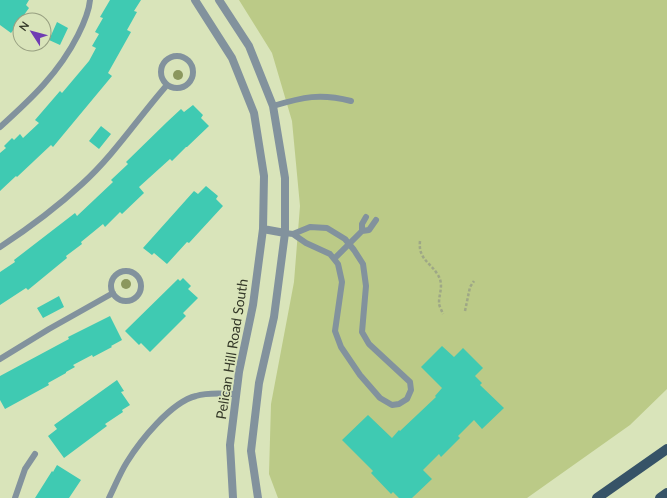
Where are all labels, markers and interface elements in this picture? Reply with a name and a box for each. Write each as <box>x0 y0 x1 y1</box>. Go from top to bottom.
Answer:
north arrow <box>12 12 52 52</box>
text: N <box>16 19 31 33</box>
street label: Pelican Hill Road South <box>212 277 251 420</box>

